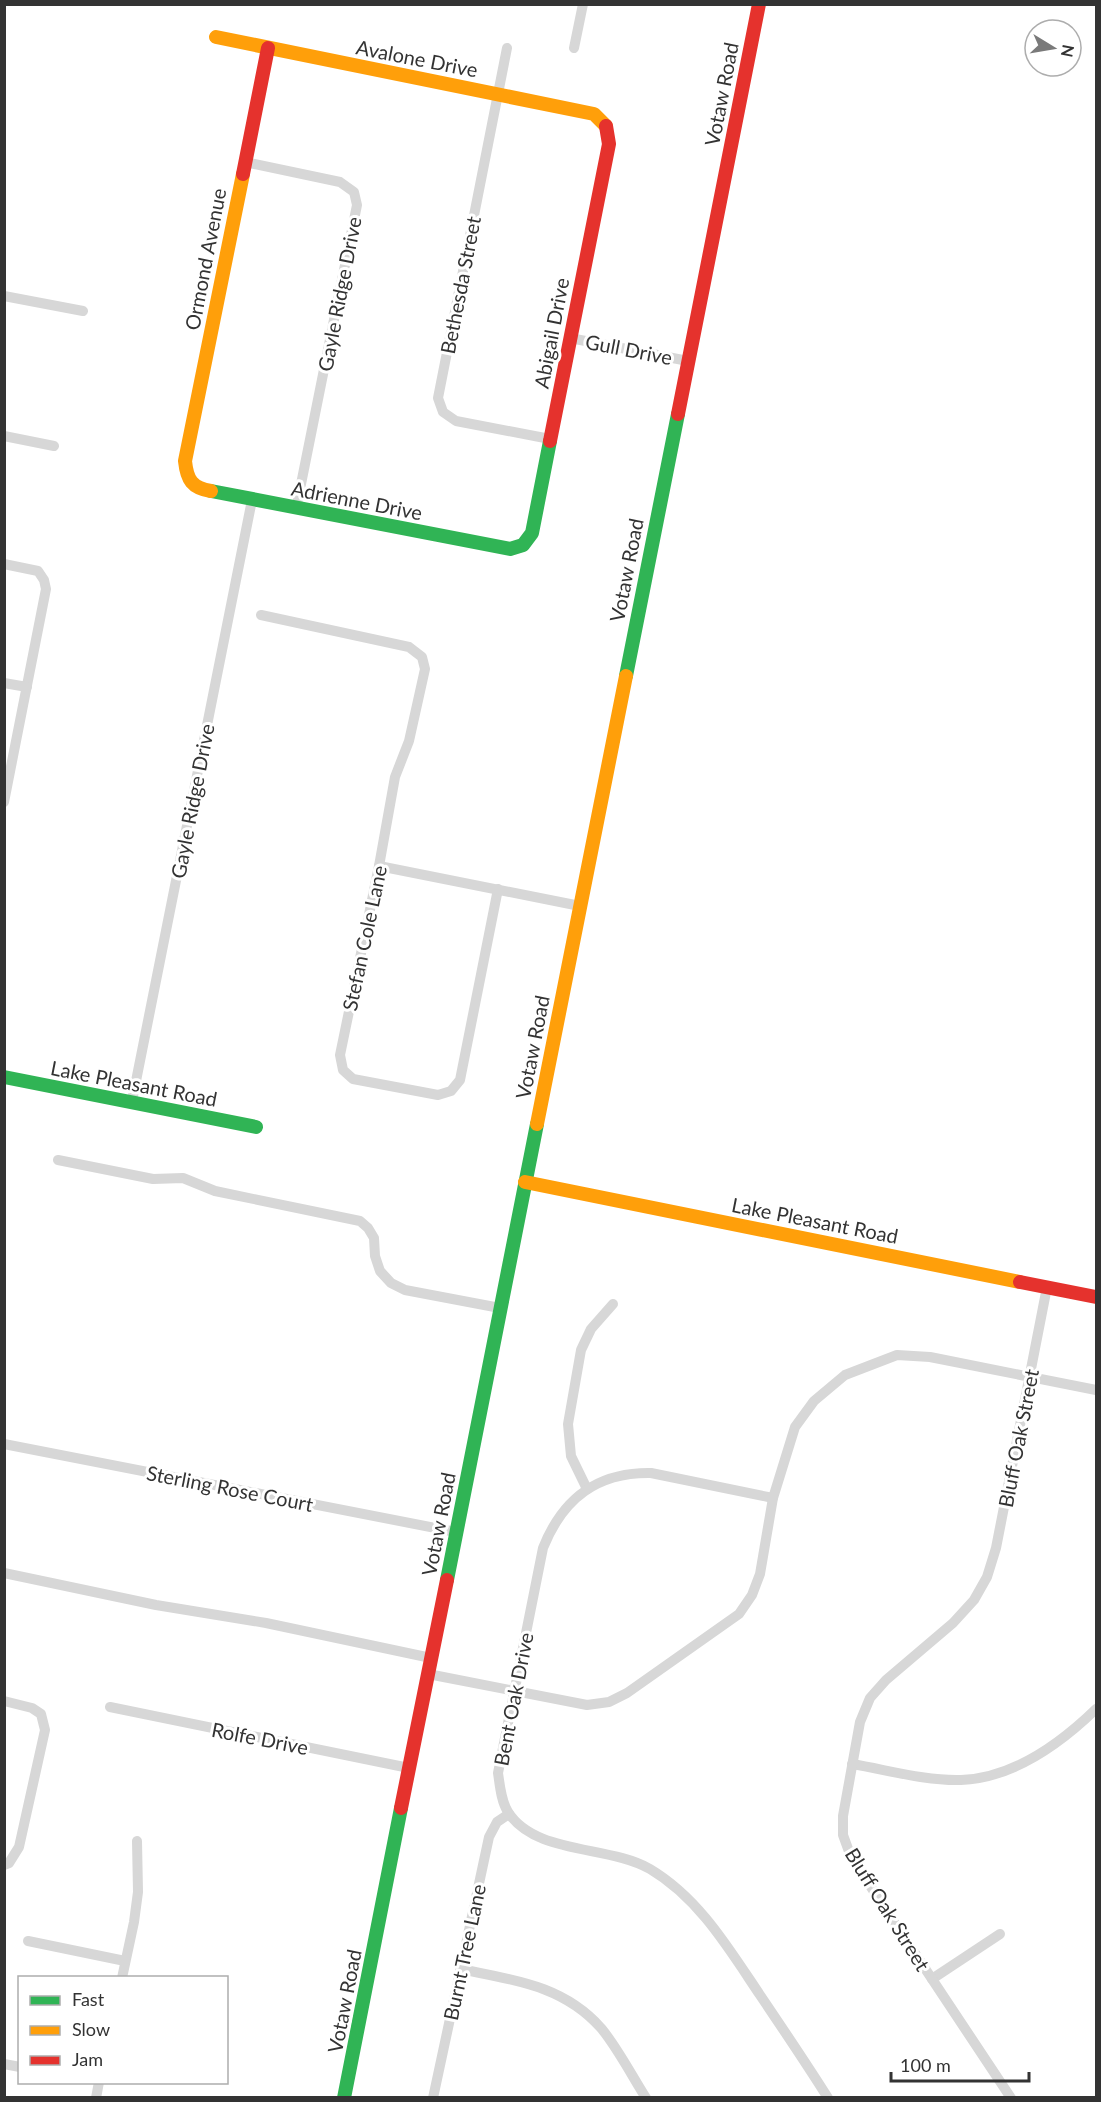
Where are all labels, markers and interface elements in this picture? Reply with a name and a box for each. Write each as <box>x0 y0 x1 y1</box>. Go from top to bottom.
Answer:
north arrow <box>1023 18 1083 78</box>
street label: Avalone Drive <box>354 34 480 82</box>
street label: Votaw Road <box>699 40 743 148</box>
text: N <box>1058 43 1079 59</box>
street label: Ormond Avenue <box>179 186 231 332</box>
street label: Bethesda Street <box>435 214 485 356</box>
street label: Gayle Ridge Drive <box>312 215 366 373</box>
street label: Abigail Drive <box>529 276 573 390</box>
street label: Gull Drive <box>584 329 674 369</box>
street label: Adrienne Drive <box>290 476 424 524</box>
street label: Votaw Road <box>604 516 648 624</box>
street label: Gayle Ridge Drive <box>165 722 219 880</box>
street label: Stefan Cole Lane <box>337 863 391 1013</box>
street label: Votaw Road <box>510 993 554 1101</box>
street label: Lake Pleasant Road <box>49 1055 219 1111</box>
street label: Lake Pleasant Road <box>730 1192 900 1248</box>
street label: Bluff Oak Street <box>993 1367 1043 1509</box>
street label: Sterling Rose Court <box>145 1460 315 1516</box>
street label: Votaw Road <box>416 1470 460 1578</box>
street label: Bent Oak Drive <box>488 1630 538 1768</box>
street label: Rolfe Drive <box>210 1717 310 1759</box>
street label: Bluff Oak Street <box>841 1843 935 1975</box>
street label: Burnt Tree Lane <box>438 1882 490 2022</box>
street label: Votaw Road <box>322 1947 366 2055</box>
legend <box>18 1976 228 2084</box>
text: Fast <box>72 1988 105 2010</box>
text: Slow <box>72 2018 110 2040</box>
scale bar <box>891 2045 1029 2083</box>
text: Jam <box>72 2048 103 2070</box>
text: 100 m <box>900 2054 951 2076</box>

